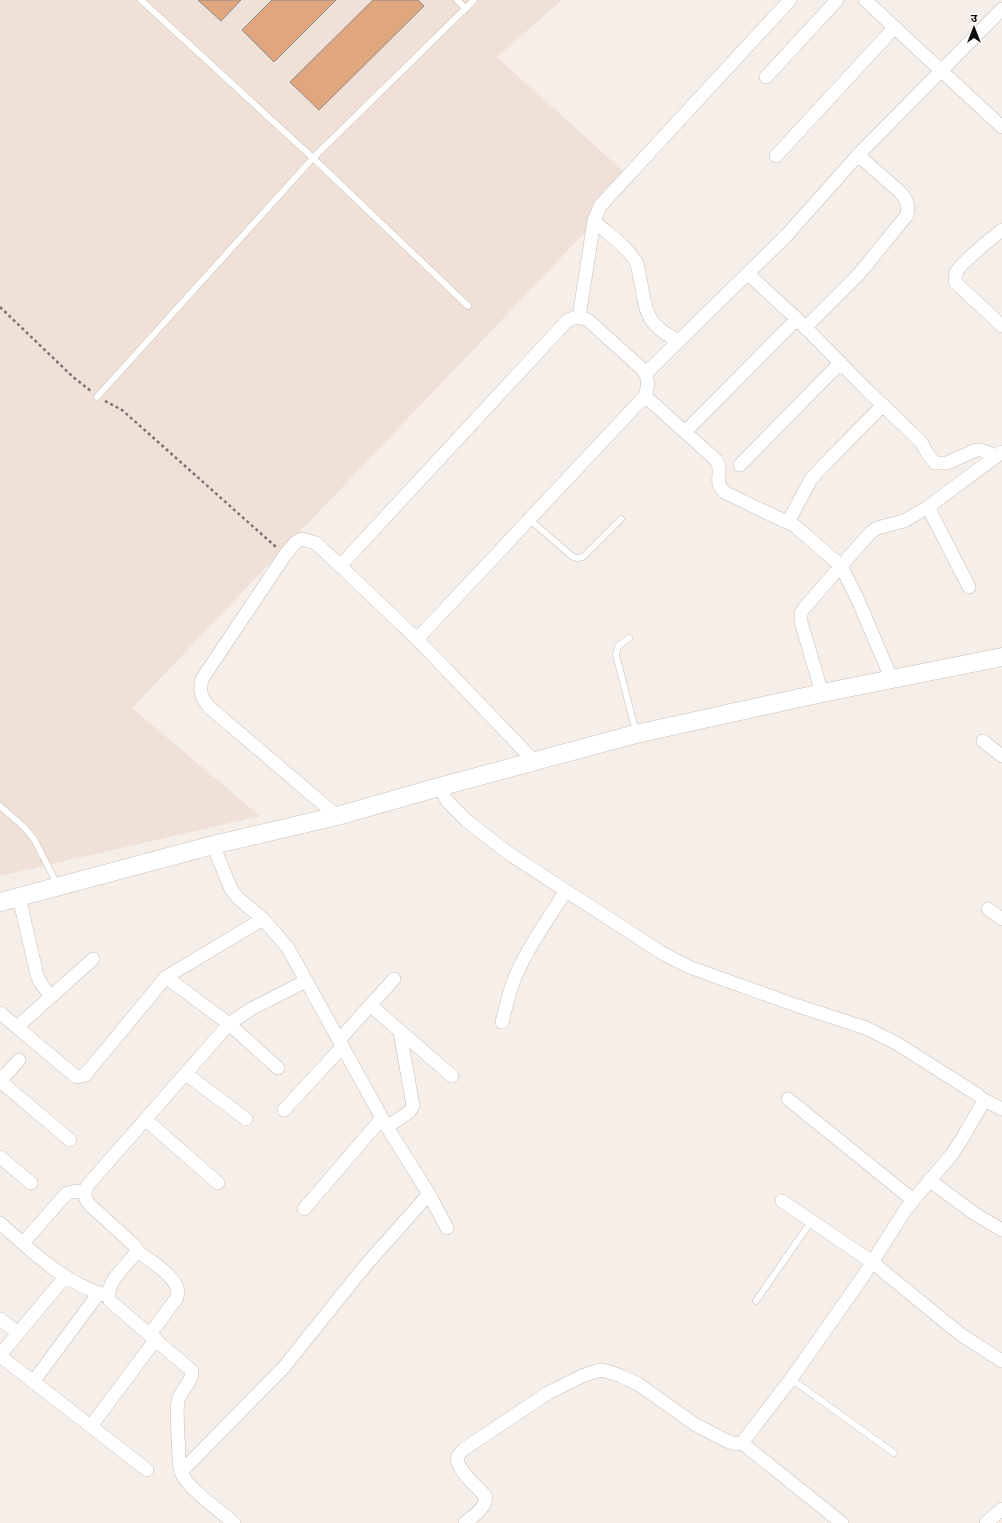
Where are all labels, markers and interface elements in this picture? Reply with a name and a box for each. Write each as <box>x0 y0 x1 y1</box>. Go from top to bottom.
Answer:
north arrow <box>954 8 994 48</box>
text: उ <box>971 11 978 24</box>

